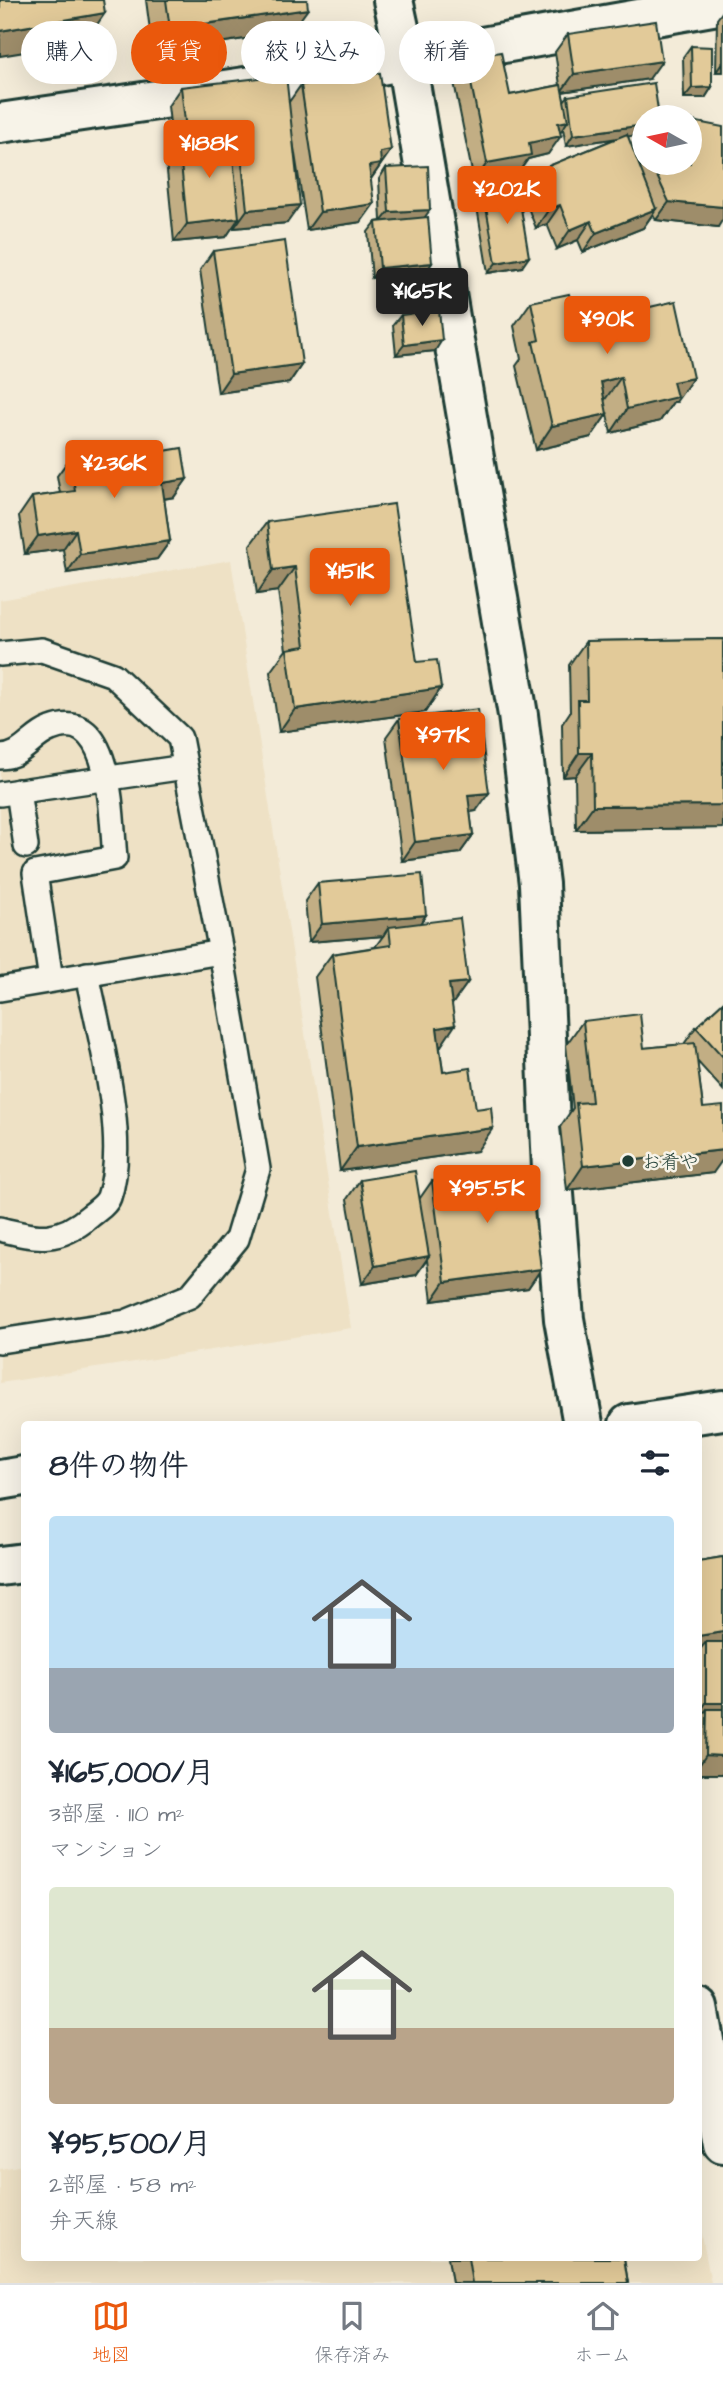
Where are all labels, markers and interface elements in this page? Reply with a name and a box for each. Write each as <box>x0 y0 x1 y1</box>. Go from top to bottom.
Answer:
chip: 購入 <box>21 21 117 84</box>
chip: 賃貸 <box>131 21 227 84</box>
chip: 絞り込み <box>241 21 385 84</box>
chip: 新着 <box>399 21 495 84</box>
north arrow <box>632 105 702 175</box>
map controls <box>632 105 702 175</box>
pin: ¥188K <box>160 120 258 180</box>
text: ¥188K <box>180 127 238 159</box>
pin: ¥202K <box>458 166 556 226</box>
text: ¥202K <box>473 173 541 205</box>
pin: ¥165K <box>373 268 471 328</box>
text: ¥165K <box>392 275 452 307</box>
pin: ¥90K <box>566 296 648 356</box>
text: ¥90K <box>580 303 634 335</box>
pin: ¥236K <box>65 440 163 500</box>
text: ¥236K <box>81 447 147 479</box>
pin: ¥151K <box>301 548 399 608</box>
text: ¥151K <box>326 555 374 587</box>
pin: ¥97K <box>402 712 484 772</box>
text: ¥97K <box>416 719 470 751</box>
place label: お肴や <box>642 1149 699 1176</box>
marker: お肴や <box>620 1153 636 1169</box>
pin: ¥95.5K <box>430 1166 544 1225</box>
text: ¥95.5K <box>449 1172 525 1204</box>
icon: filters <box>636 1444 674 1482</box>
text: 8件の物件 <box>49 1445 188 1487</box>
icon: home <box>299 1561 425 1687</box>
text: ¥165,000/月 <box>49 1752 215 1794</box>
text: 3部屋 · 110 m² <box>49 1798 184 1830</box>
text: マンション <box>49 1834 163 1866</box>
icon: home <box>299 1932 425 2058</box>
text: ¥95,500/月 <box>49 2123 211 2165</box>
text: 2部屋 · 58 m² <box>49 2169 197 2201</box>
text: 弁天線 <box>49 2205 118 2237</box>
tab: 地図 <box>92 2297 130 2369</box>
tab: 保存済み <box>314 2297 390 2369</box>
tab: ホーム <box>575 2297 631 2369</box>

